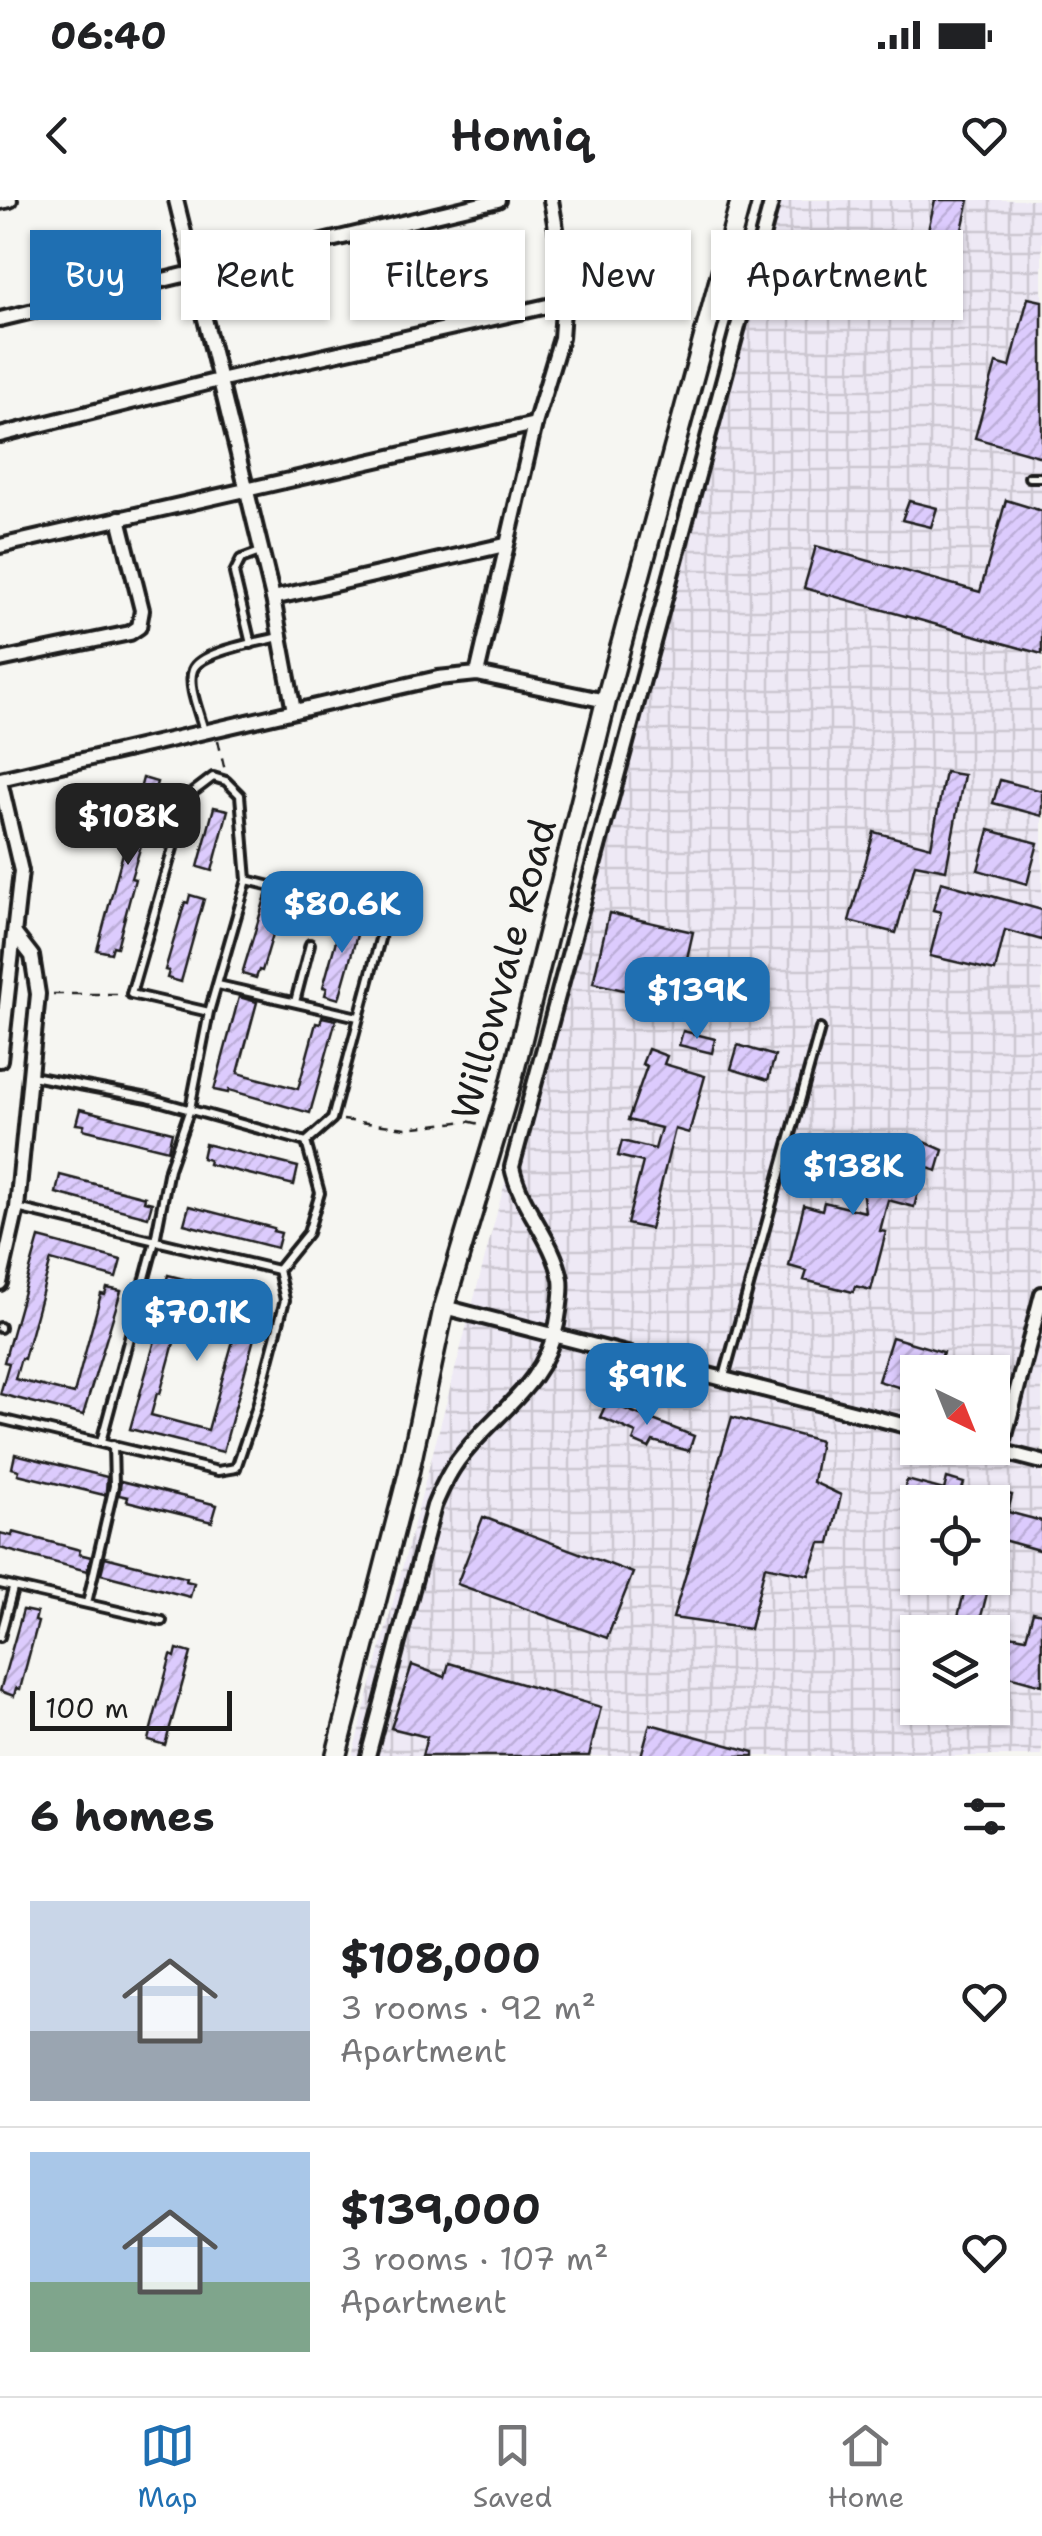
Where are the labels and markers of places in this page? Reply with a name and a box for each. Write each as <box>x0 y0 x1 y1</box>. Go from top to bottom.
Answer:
pin: $108K <box>58 783 198 868</box>
pin: $80.6K <box>261 871 423 956</box>
pin: $139K <box>627 957 767 1042</box>
pin: $138K <box>783 1133 923 1218</box>
pin: $70.1K <box>116 1279 278 1364</box>
pin: $91K <box>588 1343 706 1428</box>

